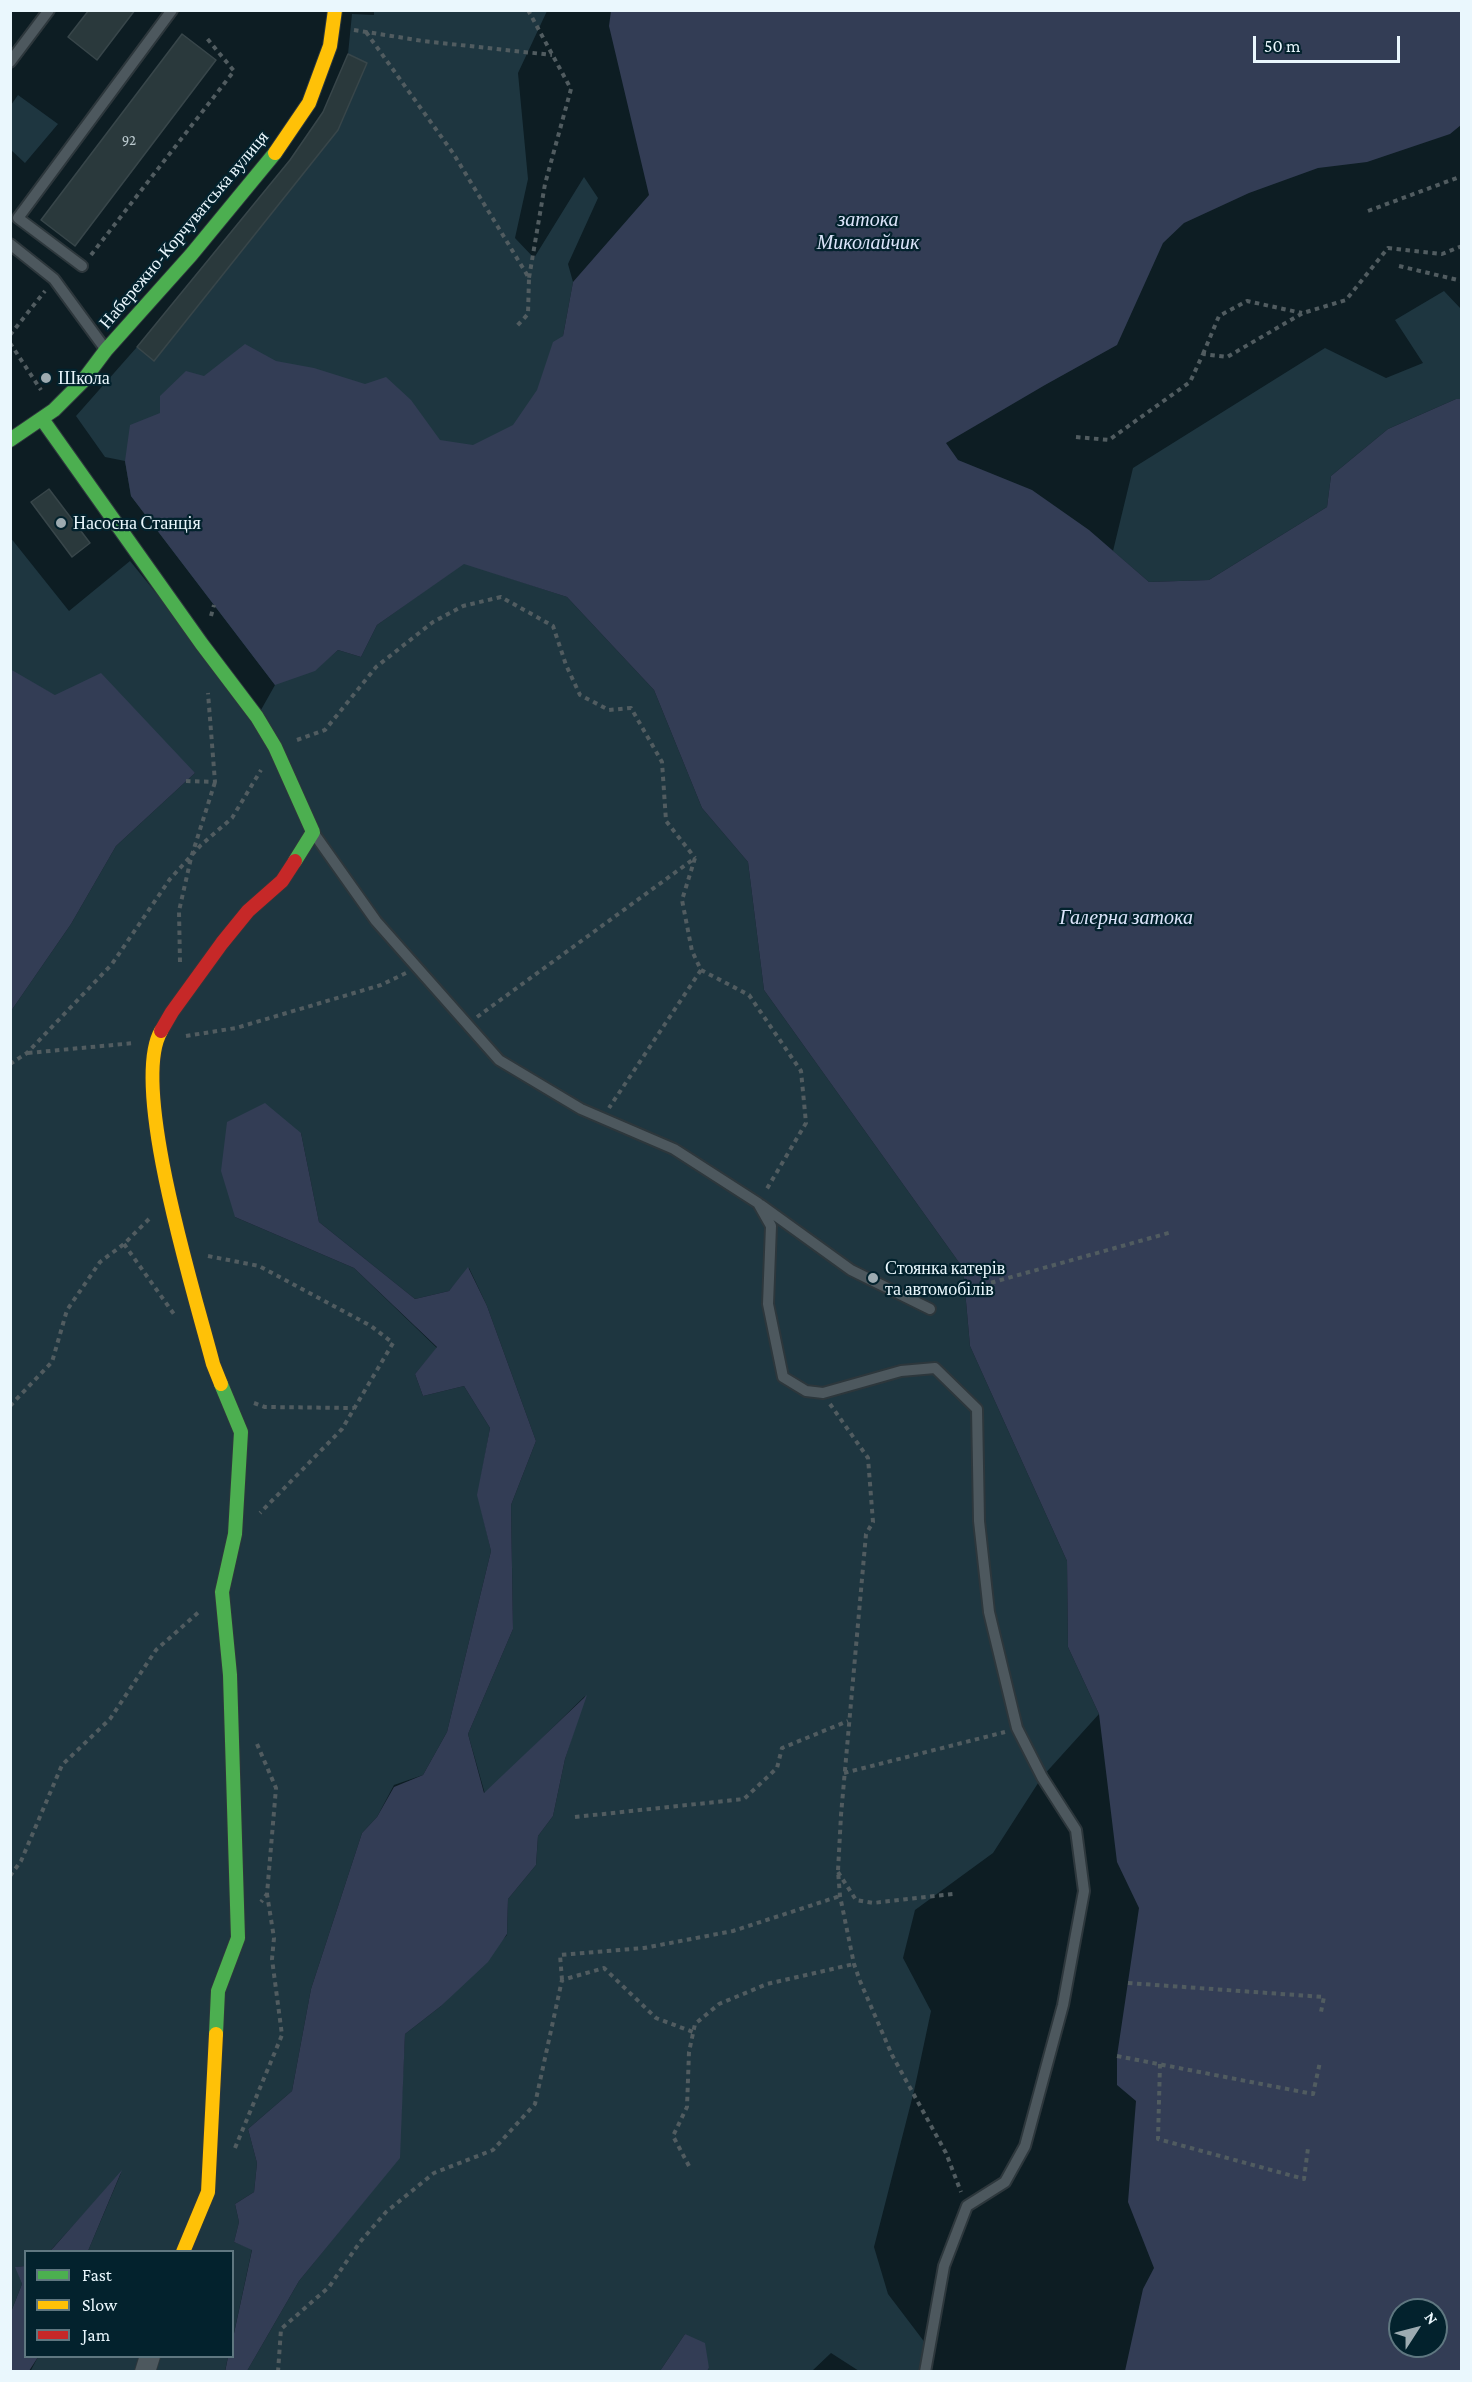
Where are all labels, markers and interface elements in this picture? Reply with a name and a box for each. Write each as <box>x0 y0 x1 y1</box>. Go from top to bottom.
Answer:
scale bar <box>1256 24 1403 62</box>
text: 50 m <box>1264 36 1301 56</box>
street label: Набережно-Корчуватська вулиця <box>95 127 273 333</box>
house number: 92 <box>122 131 136 149</box>
water label: затока Миколайчик <box>817 208 919 255</box>
place label: Школа <box>58 367 110 389</box>
marker: Школа <box>39 371 53 385</box>
place label: Насосна Станція <box>73 512 201 534</box>
marker: Насосна Станція <box>54 516 68 530</box>
water label: Галерна затока <box>1059 906 1193 930</box>
place label: Стоянка катерів та автомобілів <box>885 1257 1005 1300</box>
marker: Стоянка катерів та автомобілів <box>866 1271 880 1285</box>
legend <box>24 2250 234 2358</box>
text: Fast <box>82 2265 112 2285</box>
text: Slow <box>82 2295 117 2315</box>
north arrow <box>1388 2298 1448 2358</box>
text: N <box>1421 2309 1441 2328</box>
text: Jam <box>82 2325 110 2345</box>

